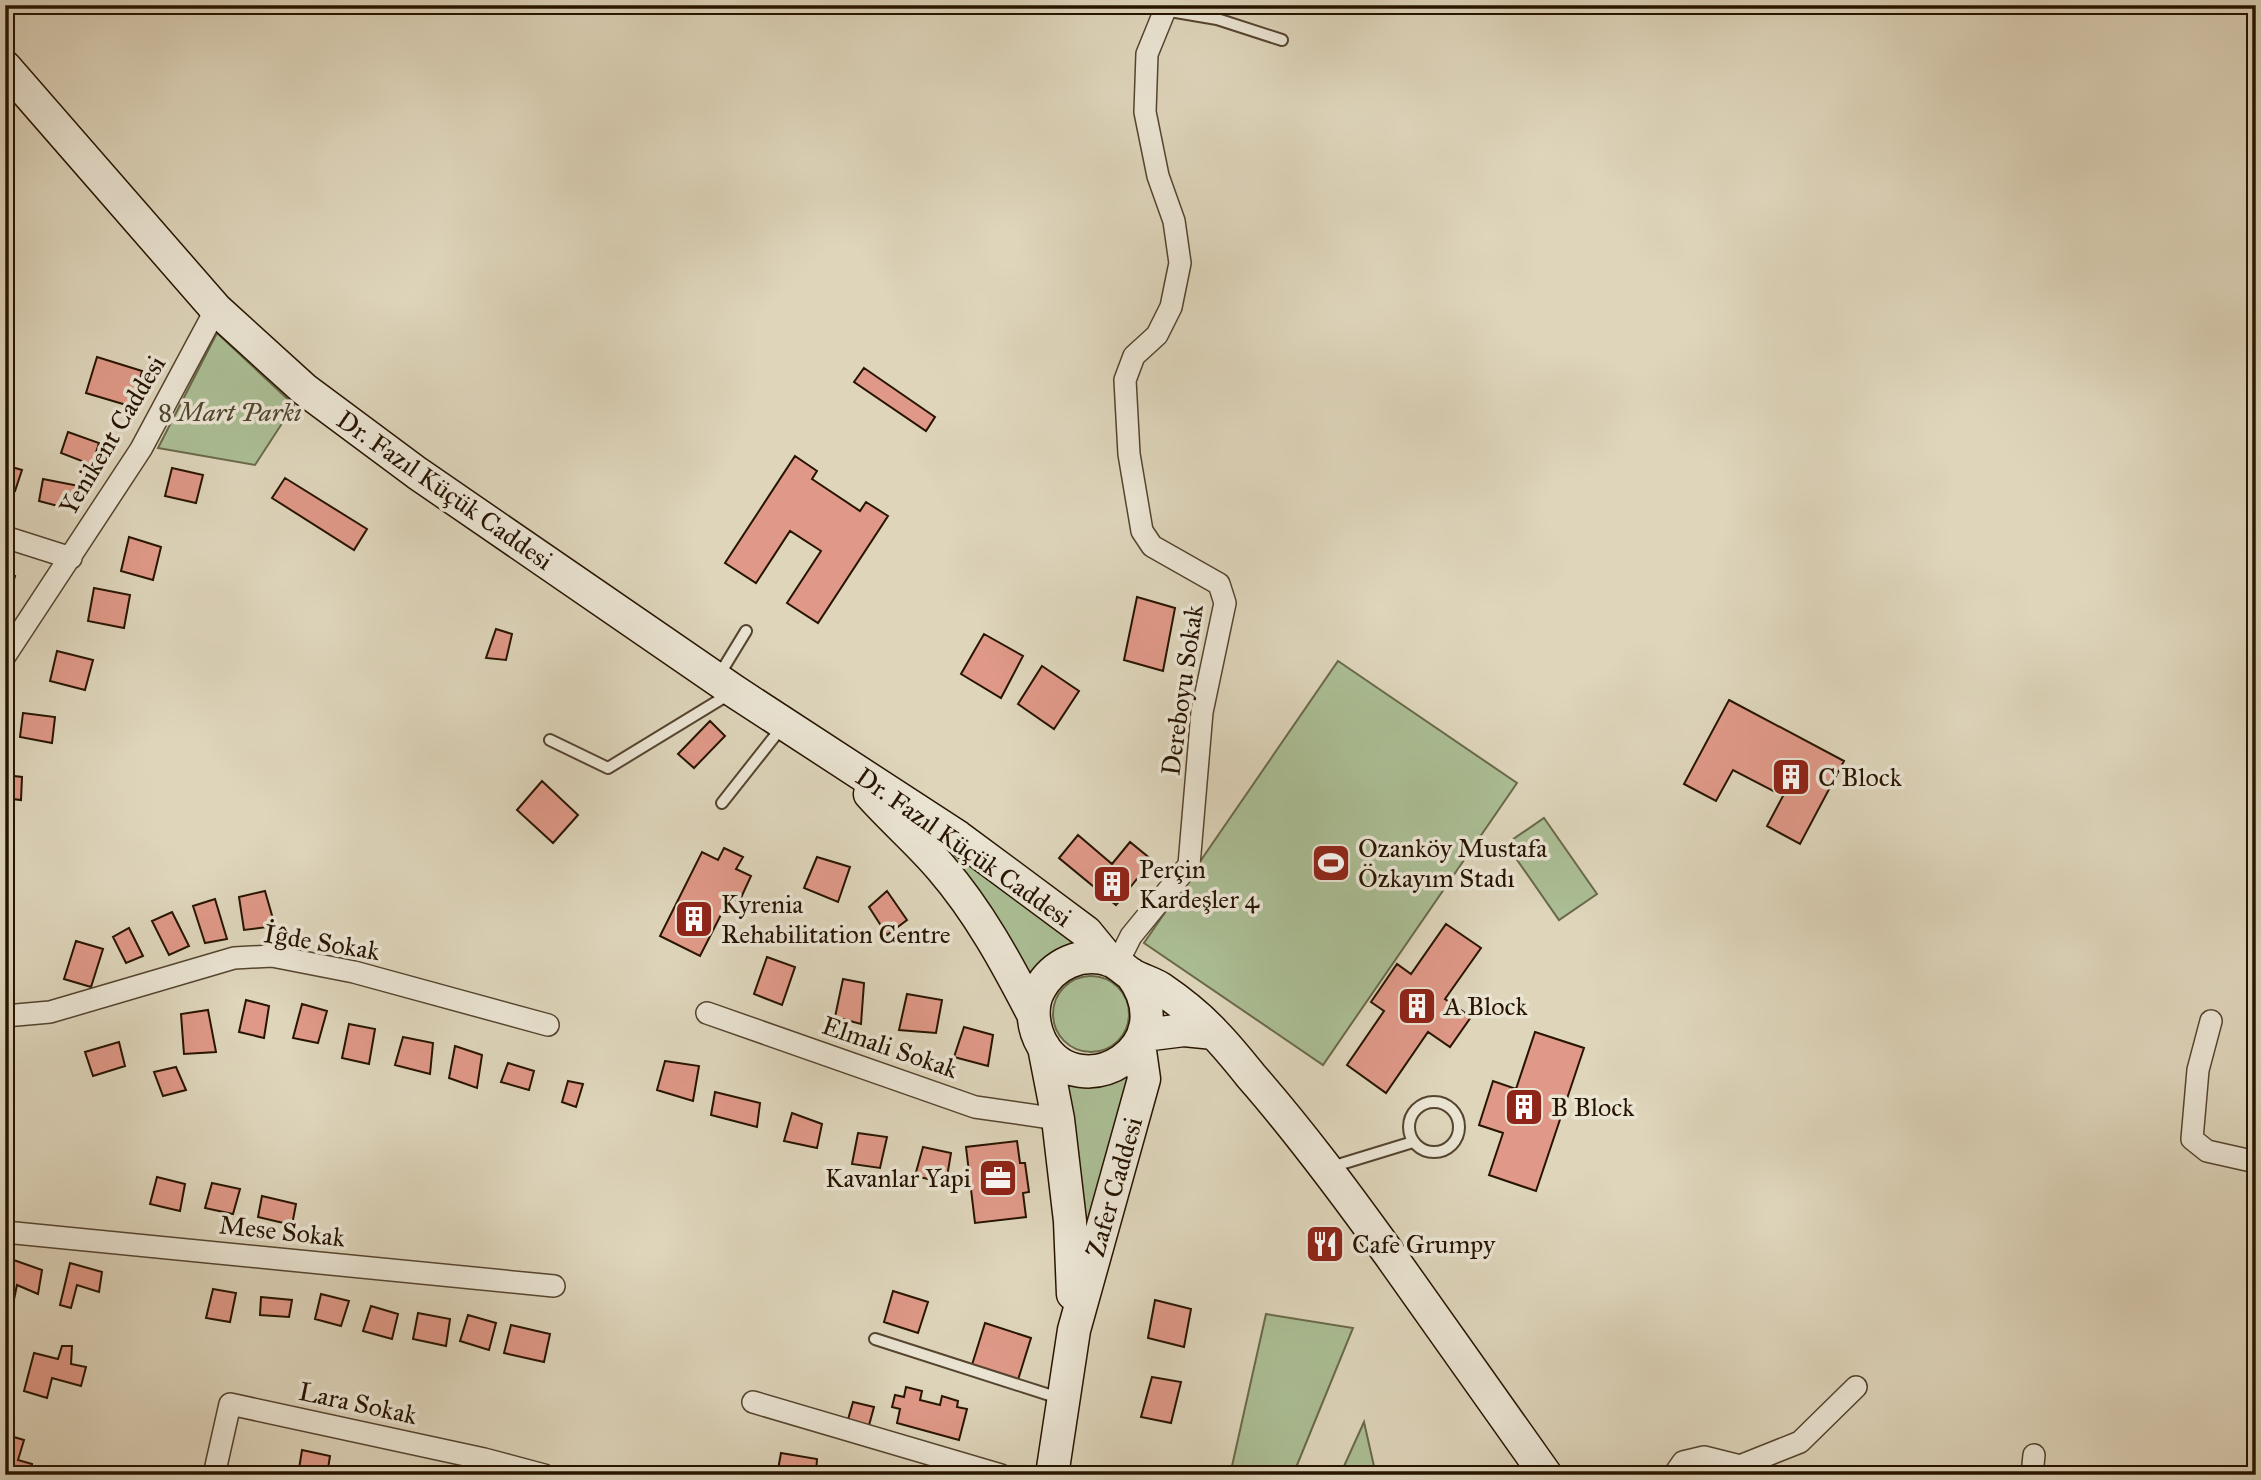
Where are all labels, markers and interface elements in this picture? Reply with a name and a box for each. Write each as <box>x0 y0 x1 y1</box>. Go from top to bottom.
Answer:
street label: Yenikent Caddesi <box>52 349 172 521</box>
park label: 8 Mart Parkı <box>158 396 302 428</box>
street label: Dr. Fazıl Küçük Caddesi <box>331 403 559 577</box>
street label: Dereboyu Sokak <box>1154 602 1210 778</box>
building icon: C Block <box>1770 756 1812 798</box>
street label: Dr. Fazıl Küçük Caddesi <box>850 760 1078 934</box>
place label: C Block <box>1818 761 1903 793</box>
place label: Ozanköy Mustafa Özkayım Stadı <box>1358 832 1547 894</box>
sports icon: Ozanköy Mustafa Özkayım Stadı <box>1310 842 1352 884</box>
place label: Perçin Kardeşler 4 <box>1139 853 1260 915</box>
building icon: Perçin Kardeşler 4 <box>1091 863 1133 905</box>
place label: Kyrenia Rehabilitation Centre <box>721 888 951 950</box>
building icon: Kyrenia Rehabilitation Centre <box>673 898 715 940</box>
street label: İĝde Sokak <box>262 917 383 967</box>
building icon: A Block <box>1396 985 1438 1027</box>
place label: A Block <box>1443 990 1528 1022</box>
street label: Elmali Sokak <box>818 1009 963 1085</box>
building icon: B Block <box>1503 1086 1545 1128</box>
place label: B Block <box>1551 1091 1635 1123</box>
street label: Zafer Caddesi <box>1079 1113 1149 1261</box>
office icon: Kavanlar Yapi <box>977 1157 1019 1199</box>
place label: Kavanlar Yapi <box>825 1162 971 1194</box>
street label: Mese Sokak <box>217 1208 348 1254</box>
restaurant icon: Cafe Grumpy <box>1304 1223 1346 1265</box>
place label: Cafe Grumpy <box>1352 1228 1496 1260</box>
street label: Lara Sokak <box>296 1375 421 1431</box>

